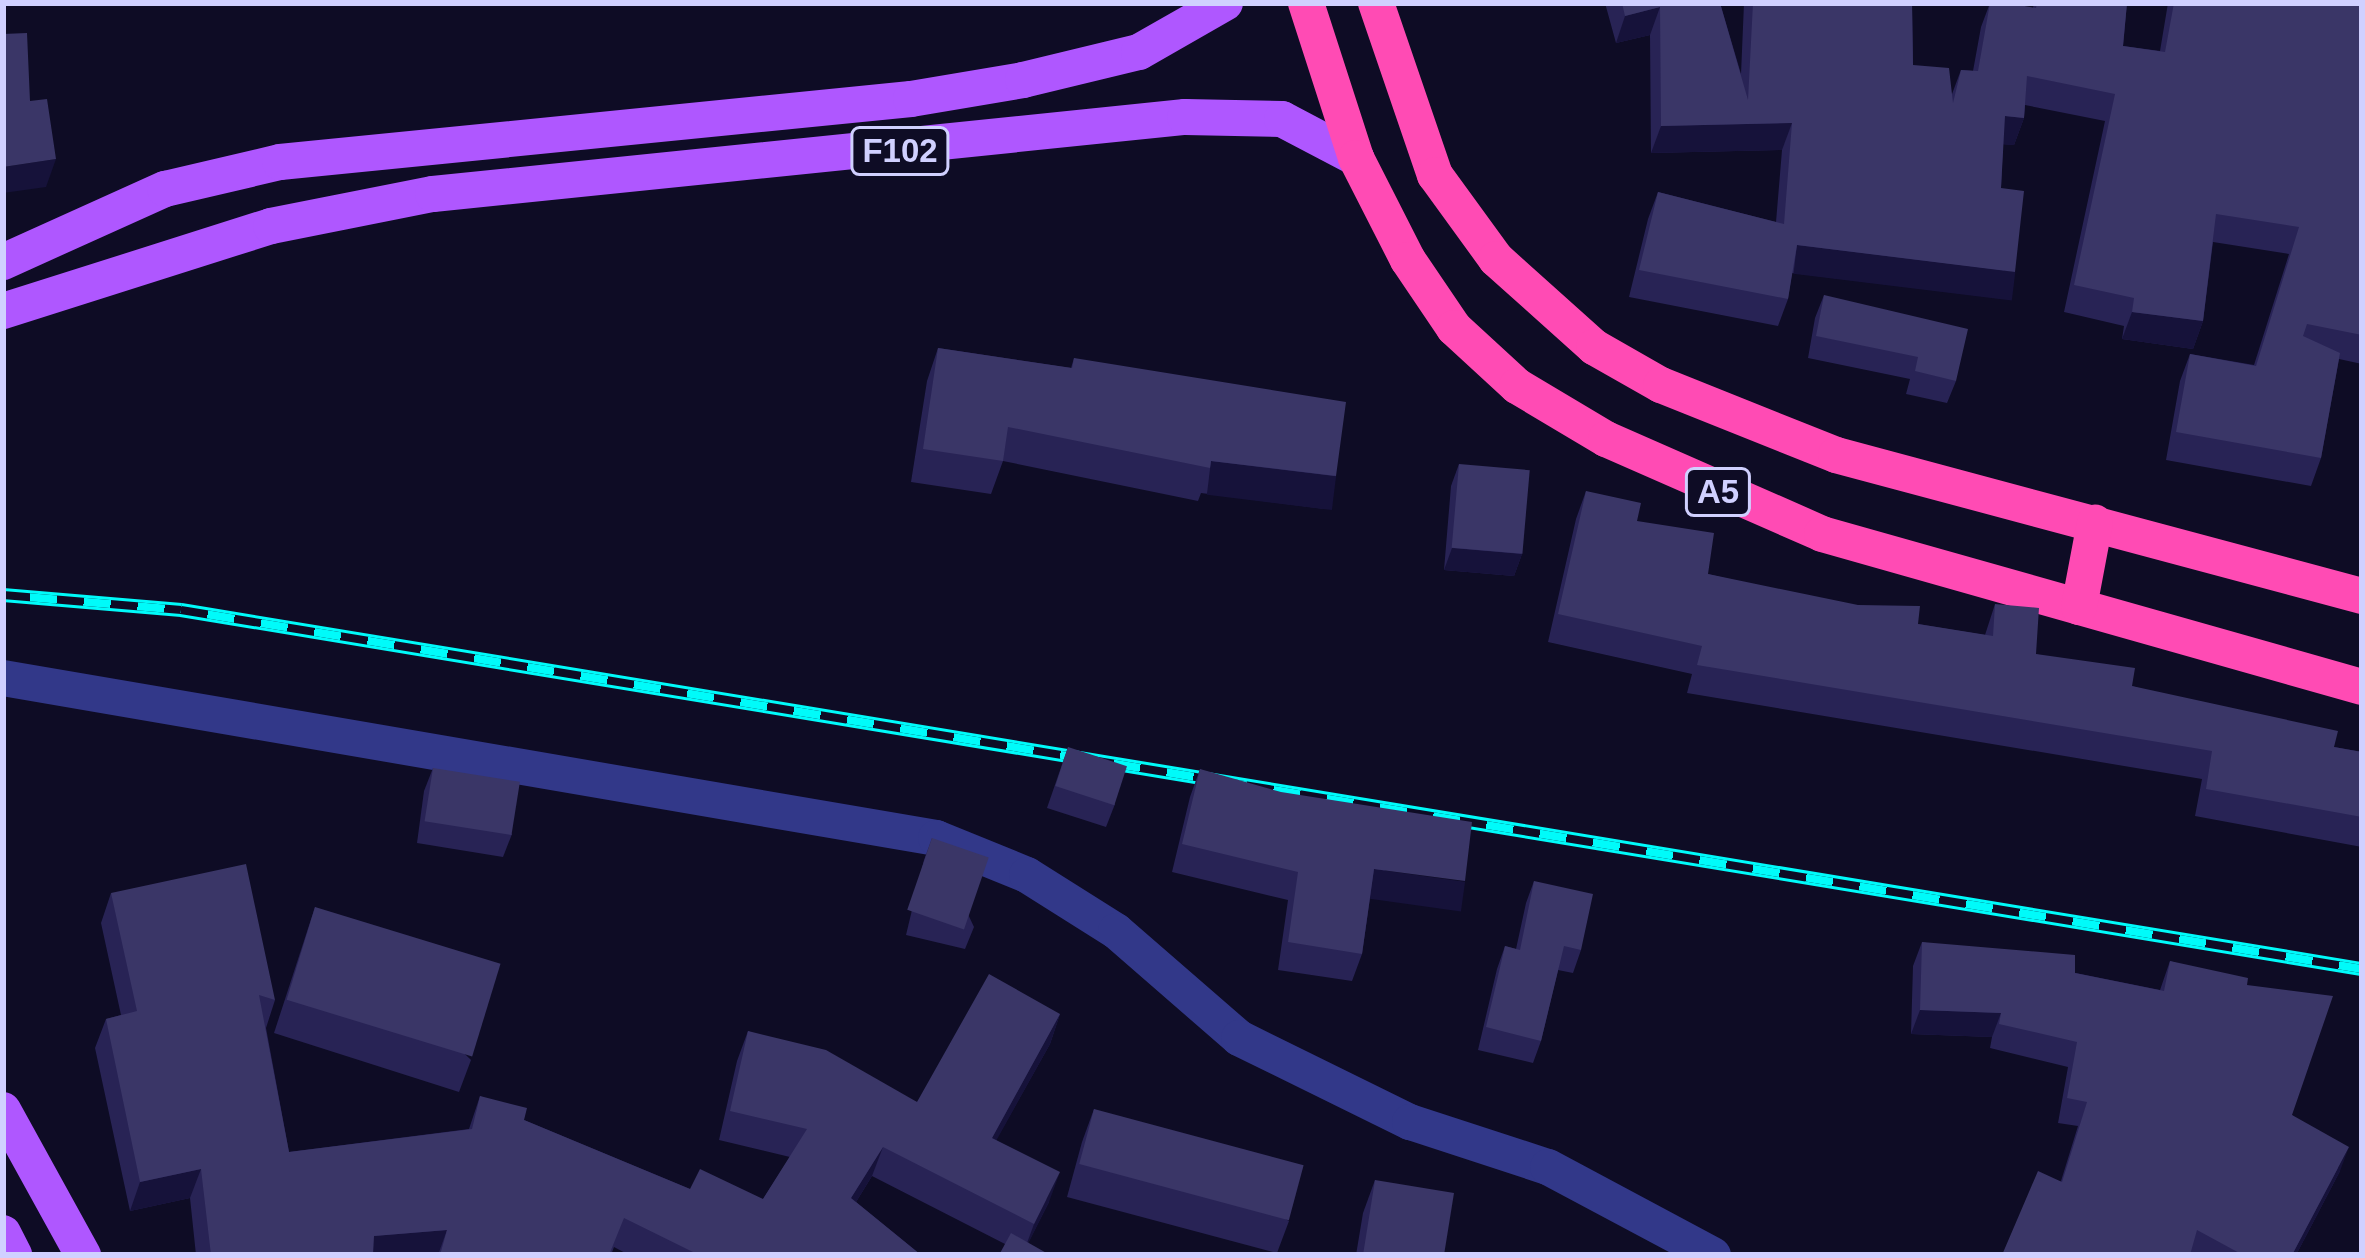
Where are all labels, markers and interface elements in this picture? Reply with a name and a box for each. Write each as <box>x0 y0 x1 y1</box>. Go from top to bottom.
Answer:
road number: F102 <box>849 124 951 178</box>
road number: A5 <box>1682 465 1754 519</box>

